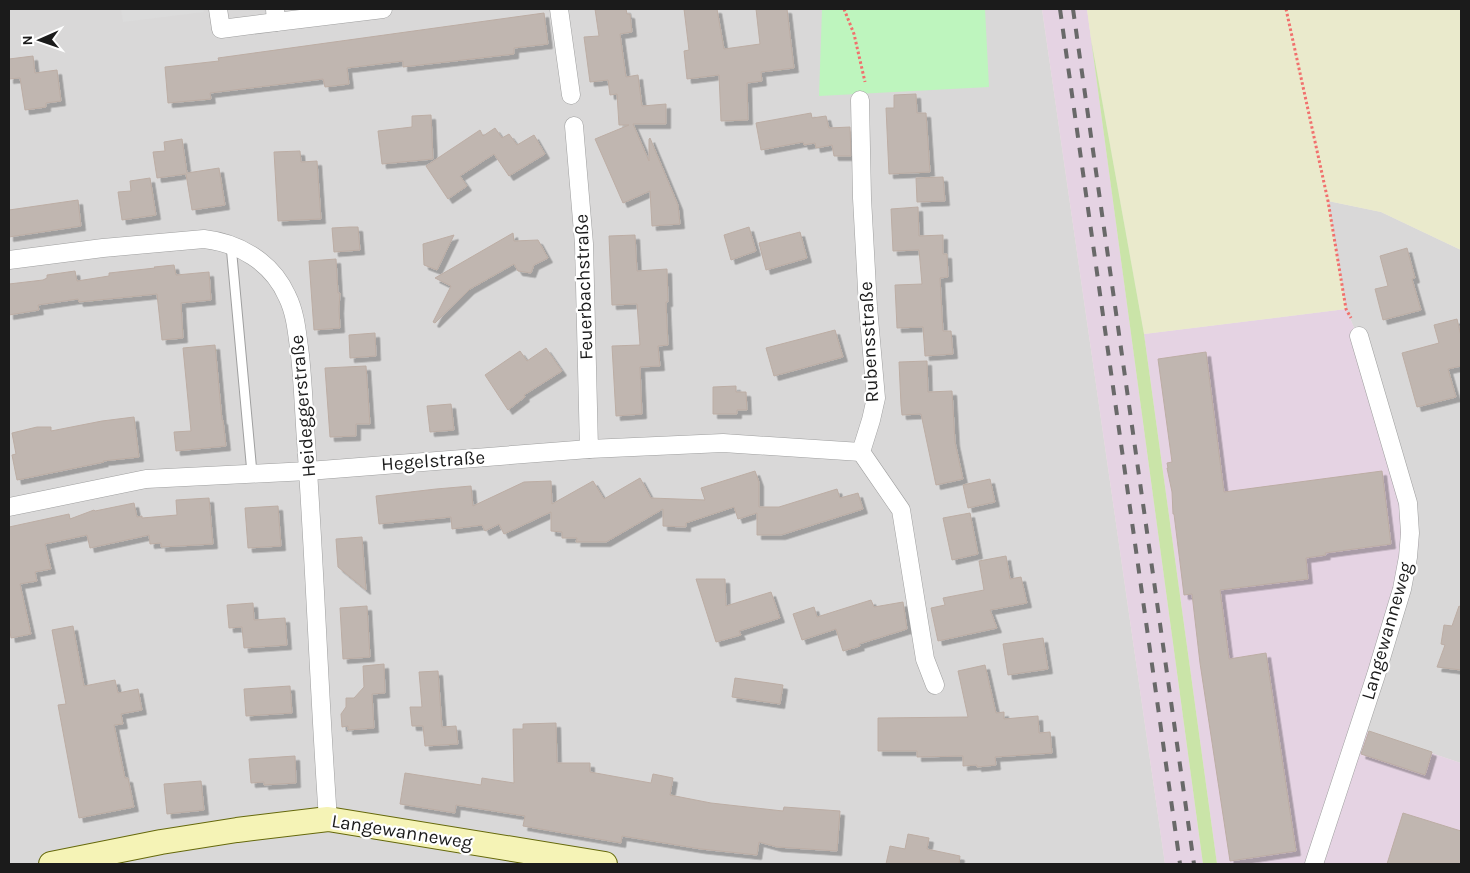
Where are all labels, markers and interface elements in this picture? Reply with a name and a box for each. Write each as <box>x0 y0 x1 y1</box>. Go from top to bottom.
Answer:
north arrow <box>15 15 65 65</box>
text: N <box>19 35 36 46</box>
street label: Feuerbachstraße <box>570 214 598 360</box>
street label: Rubensstraße <box>855 281 883 403</box>
street label: Heideggerstraße <box>286 334 320 478</box>
street label: Hegelstraße <box>380 446 486 476</box>
street label: Langewanneweg <box>1357 559 1417 702</box>
street label: Langewanneweg <box>330 810 474 854</box>

